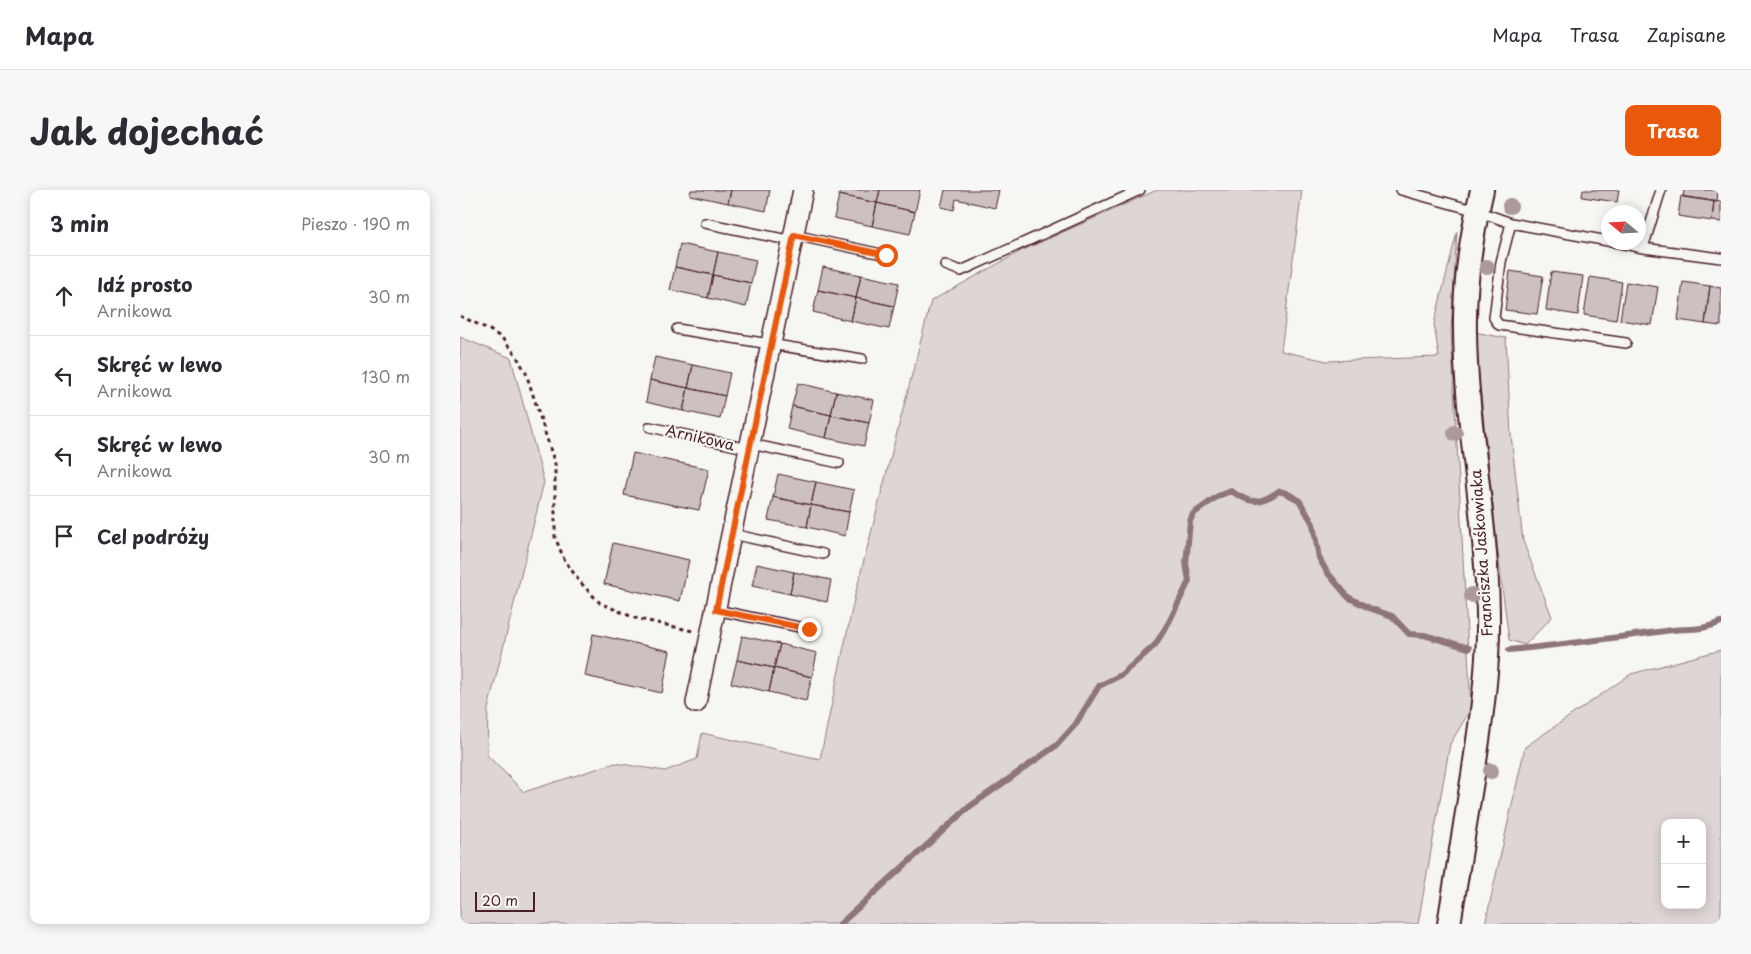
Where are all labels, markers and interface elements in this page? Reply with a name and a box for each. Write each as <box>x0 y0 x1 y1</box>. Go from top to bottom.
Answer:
text: Mapa <box>25 17 94 53</box>
text: Mapa <box>1492 21 1542 48</box>
text: Trasa <box>1570 21 1619 48</box>
text: Zapisane <box>1647 21 1726 48</box>
text: Jak dojechać <box>30 104 264 157</box>
button: Trasa <box>1625 105 1721 156</box>
north arrow <box>1601 205 1646 250</box>
text: 3 min <box>50 207 109 239</box>
text: Pieszo · 190 m <box>301 211 410 235</box>
route start <box>875 244 898 267</box>
text: Idź prosto <box>97 270 193 298</box>
icon: ahead <box>50 282 78 310</box>
text: 30 m <box>368 284 410 308</box>
text: Arnikowa <box>97 298 172 322</box>
text: Skręć w lewo <box>97 350 222 378</box>
icon: left <box>50 362 78 390</box>
text: 130 m <box>362 364 410 388</box>
text: Arnikowa <box>97 378 172 402</box>
street label: Arnikowa <box>664 417 738 456</box>
text: Skręć w lewo <box>97 430 222 458</box>
icon: left <box>50 442 78 470</box>
text: 30 m <box>368 444 410 468</box>
text: Arnikowa <box>97 458 172 482</box>
street label: Franciszka Jaśkowiaka <box>1463 468 1498 638</box>
icon: arrive <box>50 522 78 550</box>
text: Cel podróży <box>97 522 209 550</box>
route end <box>798 618 821 641</box>
map controls <box>1661 819 1706 909</box>
button: + <box>1661 819 1706 864</box>
button: − <box>1661 864 1706 909</box>
scale bar <box>475 889 535 912</box>
text: 20 m <box>482 890 518 911</box>

